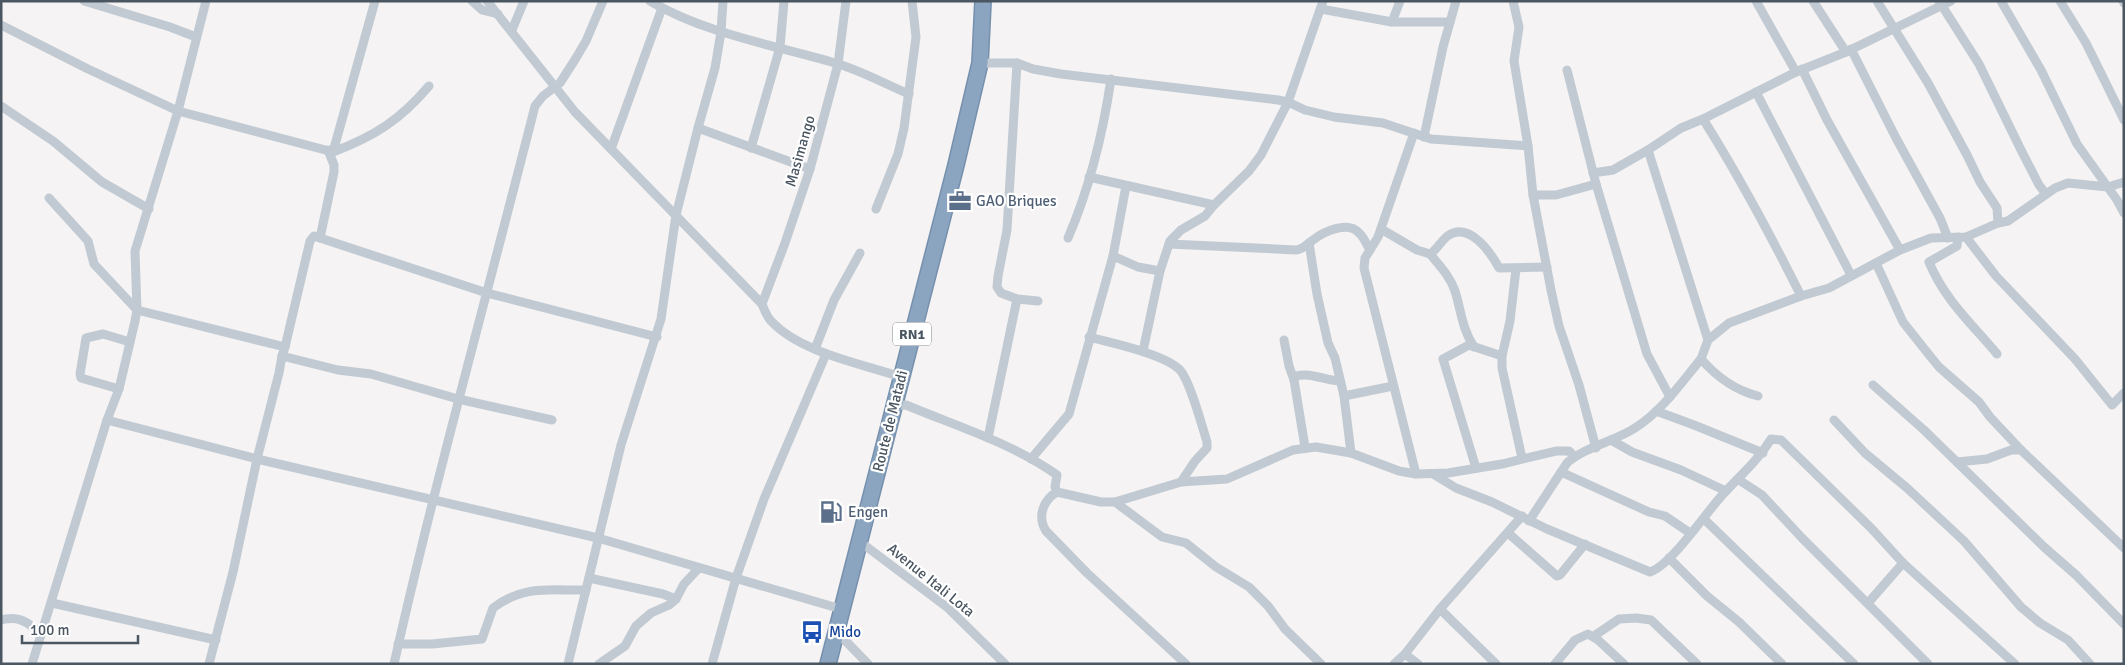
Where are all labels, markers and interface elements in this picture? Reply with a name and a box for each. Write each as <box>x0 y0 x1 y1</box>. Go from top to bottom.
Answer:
street label: Masimango <box>781 113 819 189</box>
office icon: GAO Briques <box>947 188 973 214</box>
place label: GAO Briques <box>976 192 1057 210</box>
road number: RN1 <box>893 322 931 346</box>
street label: Route de Matadi <box>869 368 911 474</box>
fuel station icon: Engen <box>818 499 844 525</box>
place label: Engen <box>848 503 888 521</box>
street label: Avenue Itali Lota <box>884 539 978 621</box>
scale bar <box>22 612 139 644</box>
bus stop icon: Mido <box>799 619 825 645</box>
text: 100 m <box>30 621 70 639</box>
place label: Mido <box>829 623 861 641</box>

